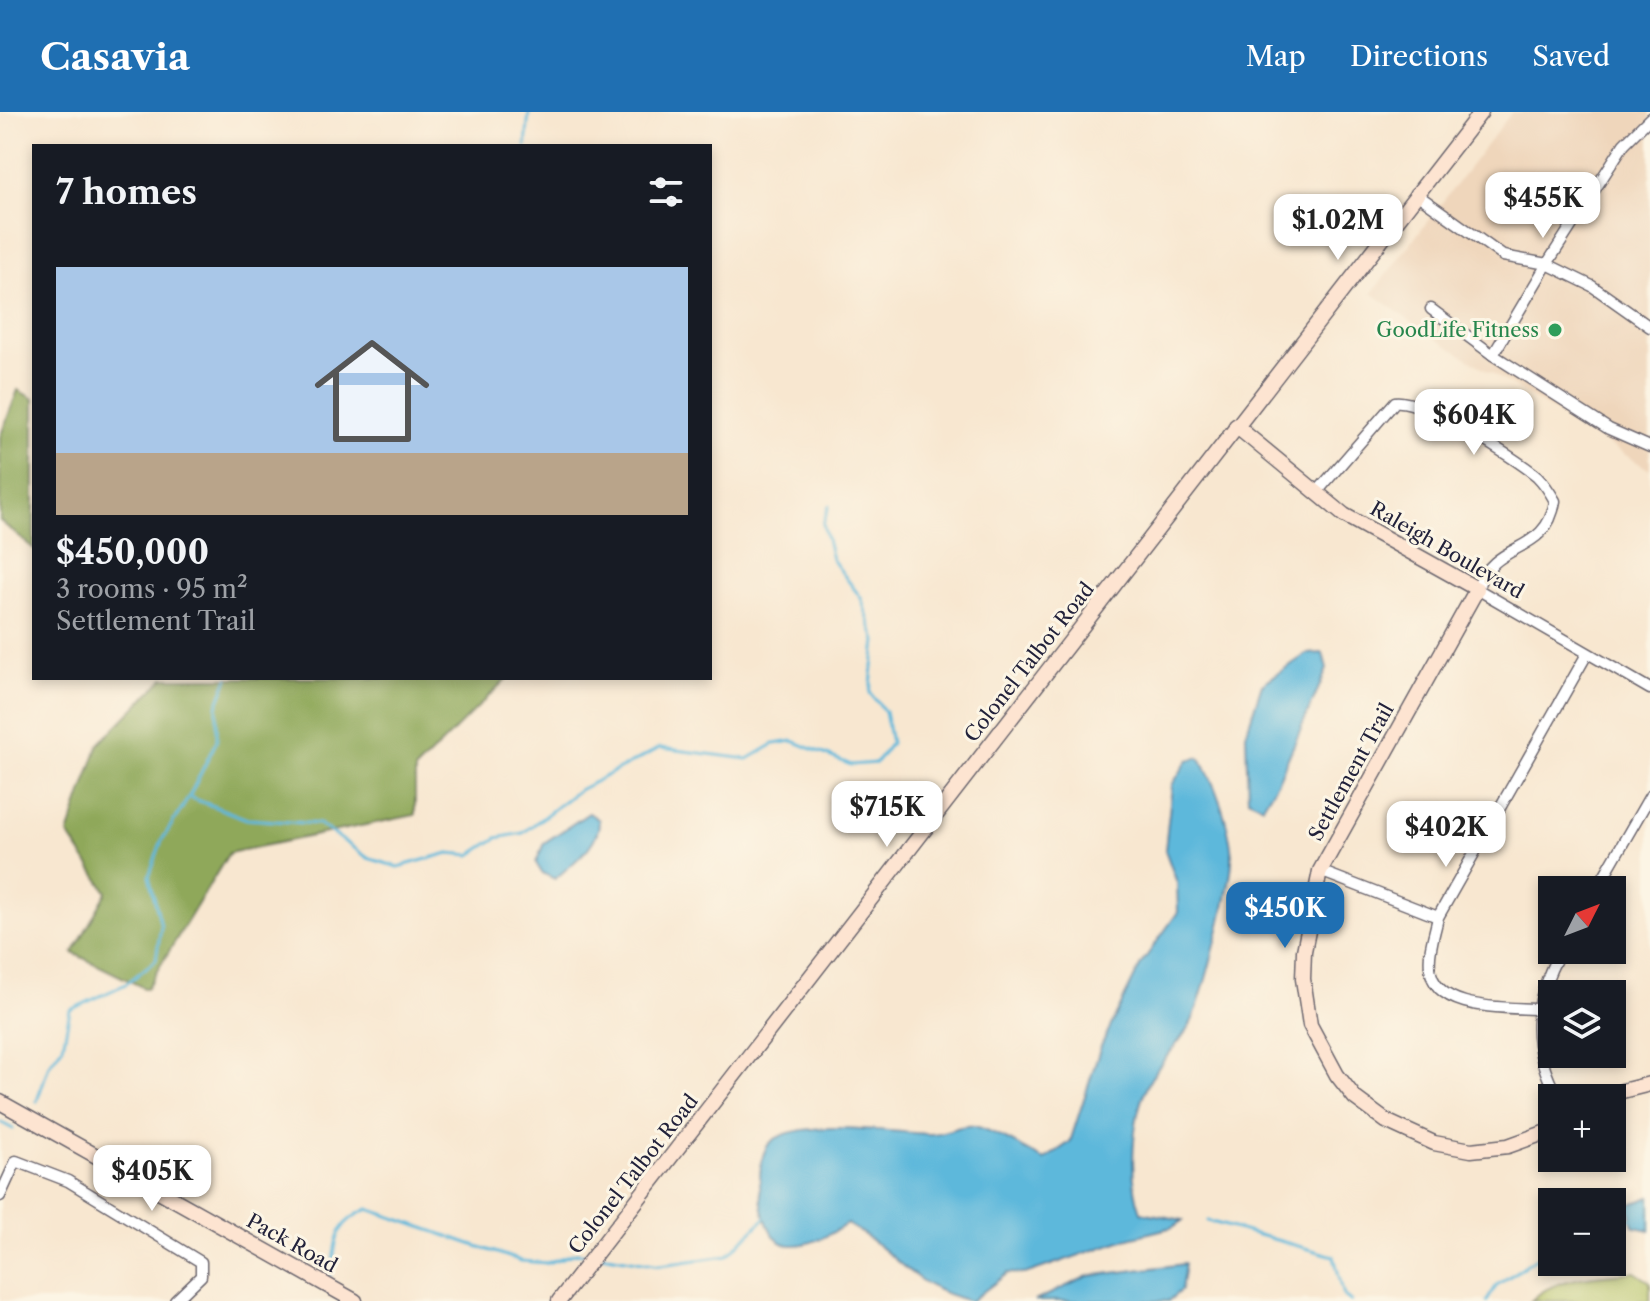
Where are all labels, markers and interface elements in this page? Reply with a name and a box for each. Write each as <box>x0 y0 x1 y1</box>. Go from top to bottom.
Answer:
text: Casavia <box>40 33 190 80</box>
text: Map <box>1246 39 1306 73</box>
text: Directions <box>1350 39 1488 73</box>
text: Saved <box>1532 39 1610 73</box>
icon: filters <box>644 170 688 214</box>
text: 7 homes <box>56 171 197 213</box>
pin: $455K <box>1487 172 1599 240</box>
text: $455K <box>1503 182 1583 214</box>
pin: $1.02M <box>1273 194 1403 262</box>
text: $1.02M <box>1292 204 1384 236</box>
place label: GoodLife Fitness <box>1376 318 1539 342</box>
icon: home <box>300 319 444 463</box>
marker: GoodLife Fitness <box>1546 321 1564 339</box>
pin: $604K <box>1418 389 1530 457</box>
text: $604K <box>1433 399 1515 431</box>
street label: Raleigh Boulevard <box>1366 496 1528 604</box>
text: $450,000 <box>56 531 209 573</box>
text: 3 rooms · 95 m² <box>56 573 248 605</box>
street label: Colonel Talbot Road <box>959 577 1099 747</box>
text: Settlement Trail <box>56 605 255 637</box>
street label: Settlement Trail <box>1303 699 1399 845</box>
pin: $715K <box>831 781 943 849</box>
text: $715K <box>850 791 924 823</box>
pin: $402K <box>1390 801 1502 869</box>
text: $402K <box>1405 811 1487 843</box>
north arrow <box>1538 876 1626 964</box>
map controls <box>1538 876 1626 1276</box>
pin: $450K <box>1229 882 1341 950</box>
text: $450K <box>1244 892 1326 924</box>
button: layers <box>1538 980 1626 1068</box>
button: + <box>1538 1084 1626 1172</box>
street label: Colonel Talbot Road <box>563 1089 703 1259</box>
pin: $405K <box>96 1145 208 1213</box>
text: $405K <box>111 1155 193 1187</box>
button: − <box>1538 1188 1626 1276</box>
street label: Pack Road <box>242 1208 342 1278</box>

